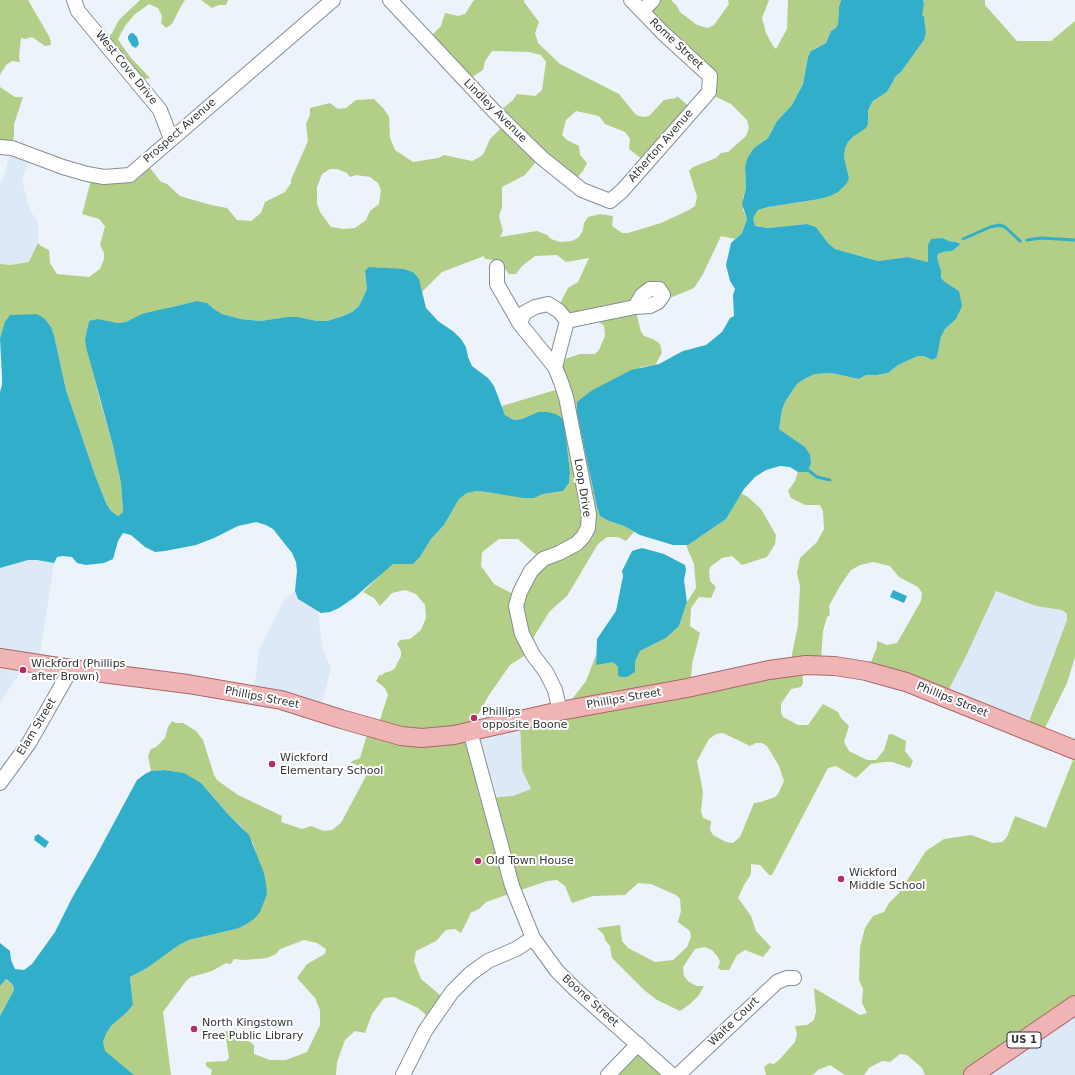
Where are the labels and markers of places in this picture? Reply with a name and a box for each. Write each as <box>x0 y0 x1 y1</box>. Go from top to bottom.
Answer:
place label: Wickford (Phillips after Brown) <box>31 657 125 683</box>
marker: Wickford (Phillips after Brown) <box>18 665 28 675</box>
place label: Phillips opposite Boone <box>482 705 568 731</box>
marker: Phillips opposite Boone <box>469 713 479 723</box>
place label: Wickford Elementary School <box>280 751 383 777</box>
marker: Wickford Elementary School <box>267 759 277 769</box>
place label: Old Town House <box>486 854 574 868</box>
marker: Old Town House <box>473 856 483 866</box>
place label: Wickford Middle School <box>849 866 925 892</box>
marker: Wickford Middle School <box>836 874 846 884</box>
place label: North Kingstown Free Public Library <box>202 1016 303 1042</box>
marker: North Kingstown Free Public Library <box>189 1024 199 1034</box>

